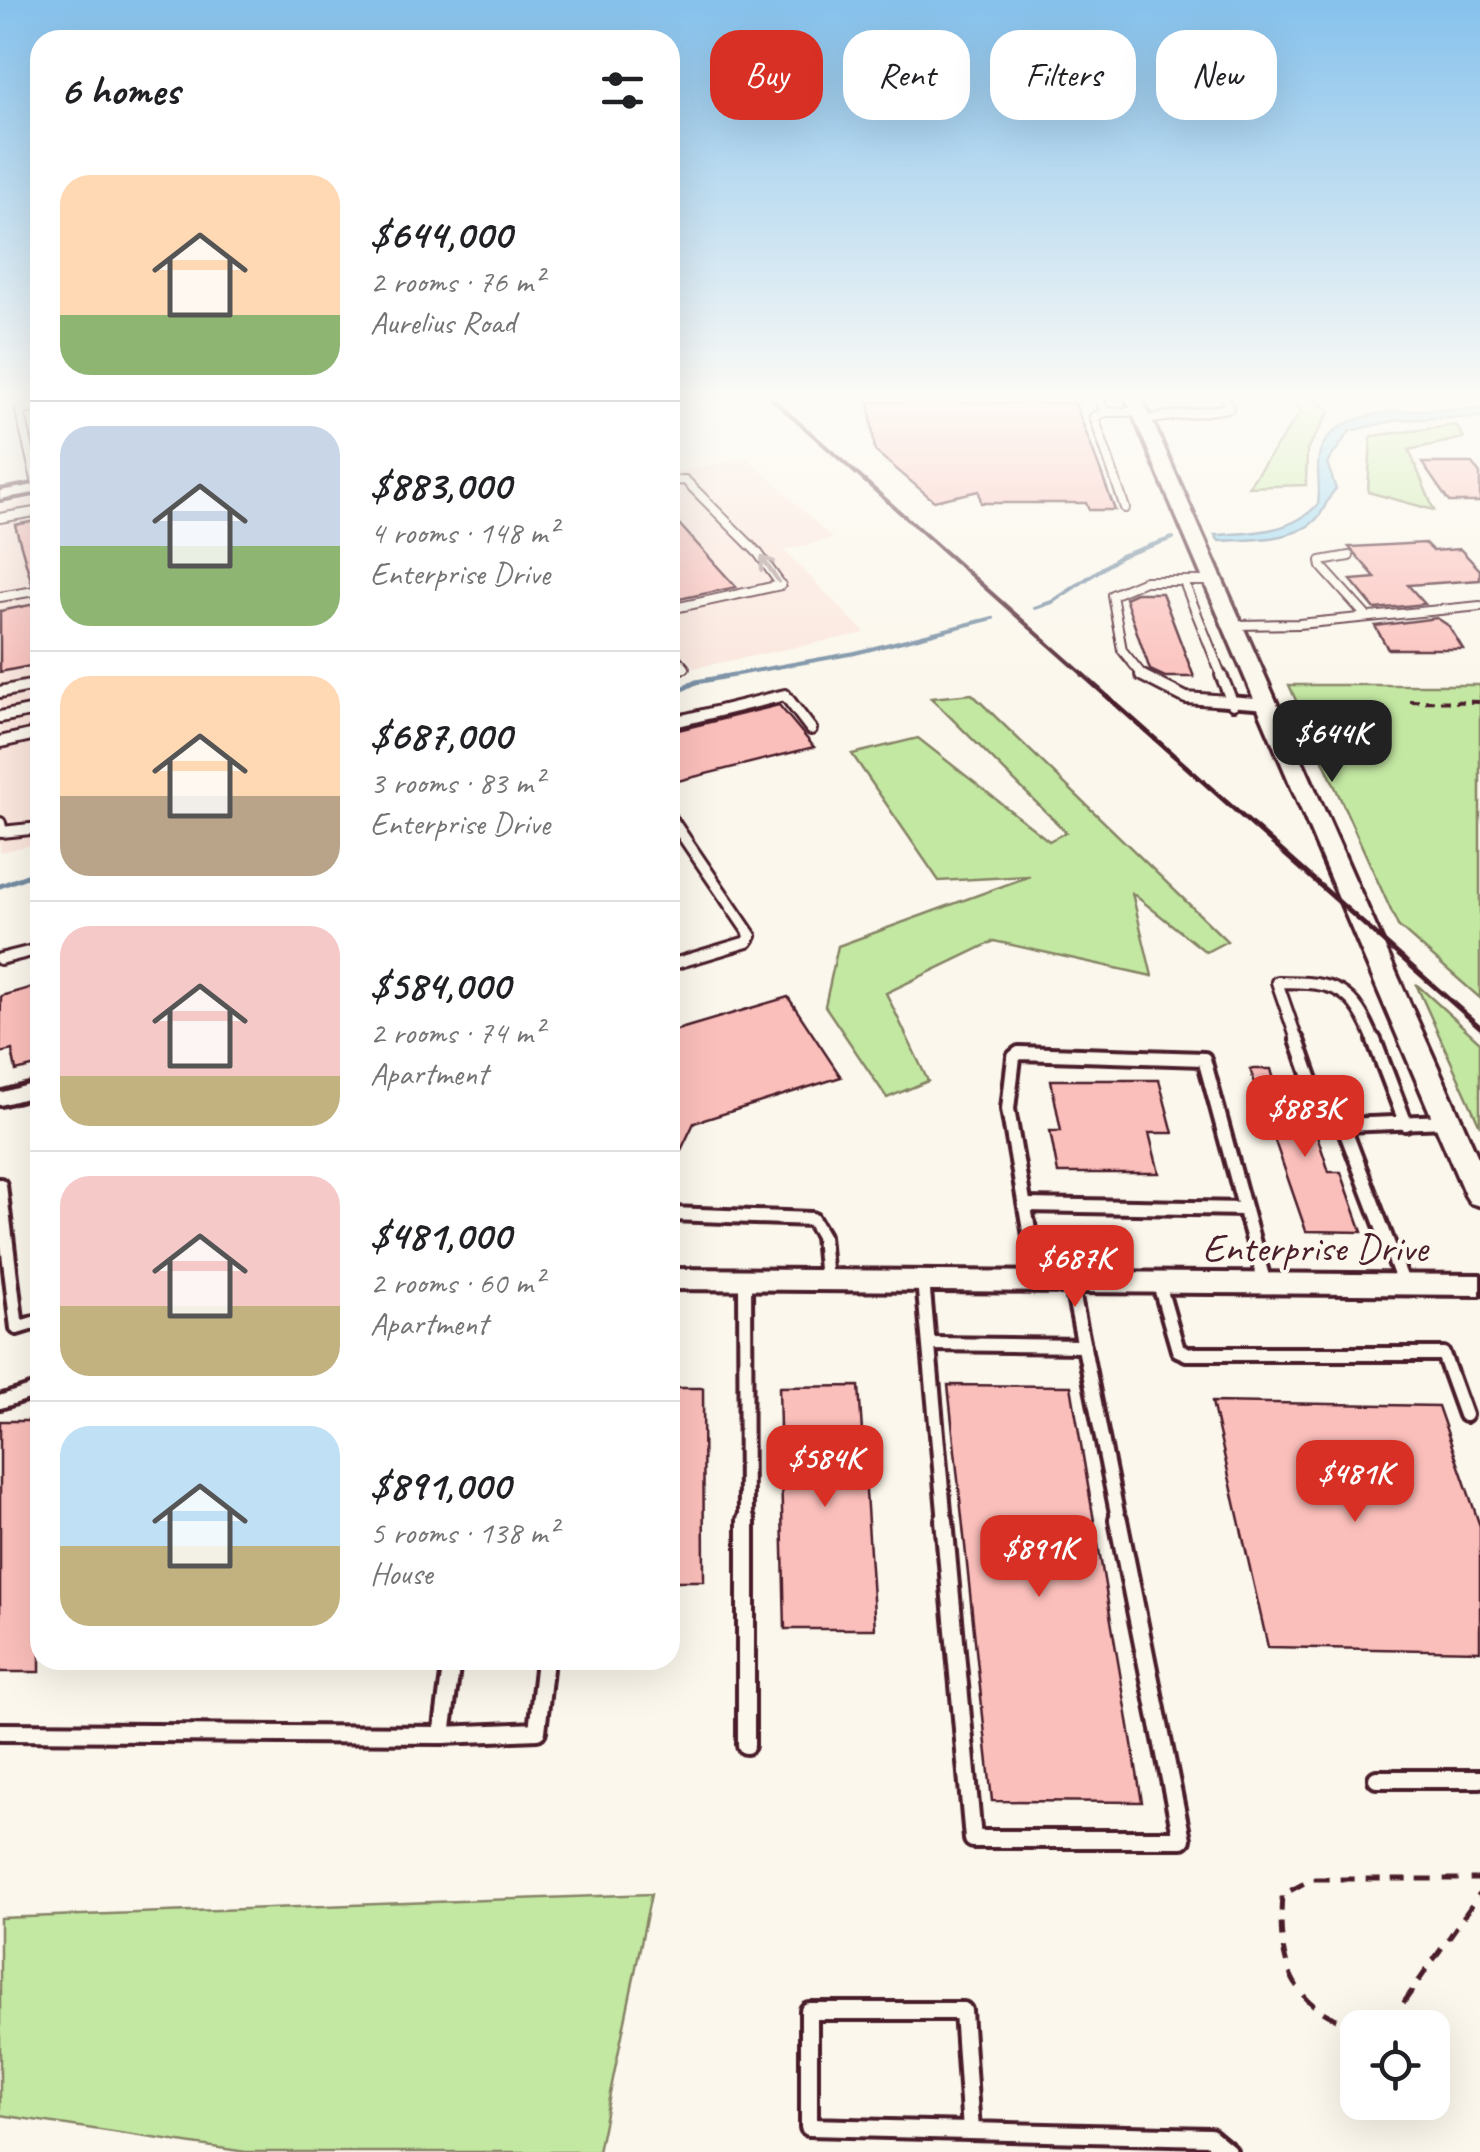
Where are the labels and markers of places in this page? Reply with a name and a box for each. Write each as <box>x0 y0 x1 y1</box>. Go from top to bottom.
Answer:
pin: $644K <box>1262 700 1402 785</box>
pin: $883K <box>1235 1075 1375 1160</box>
pin: $687K <box>1005 1225 1145 1310</box>
pin: $584K <box>755 1425 895 1510</box>
pin: $481K <box>1285 1440 1425 1525</box>
pin: $891K <box>969 1515 1109 1600</box>

